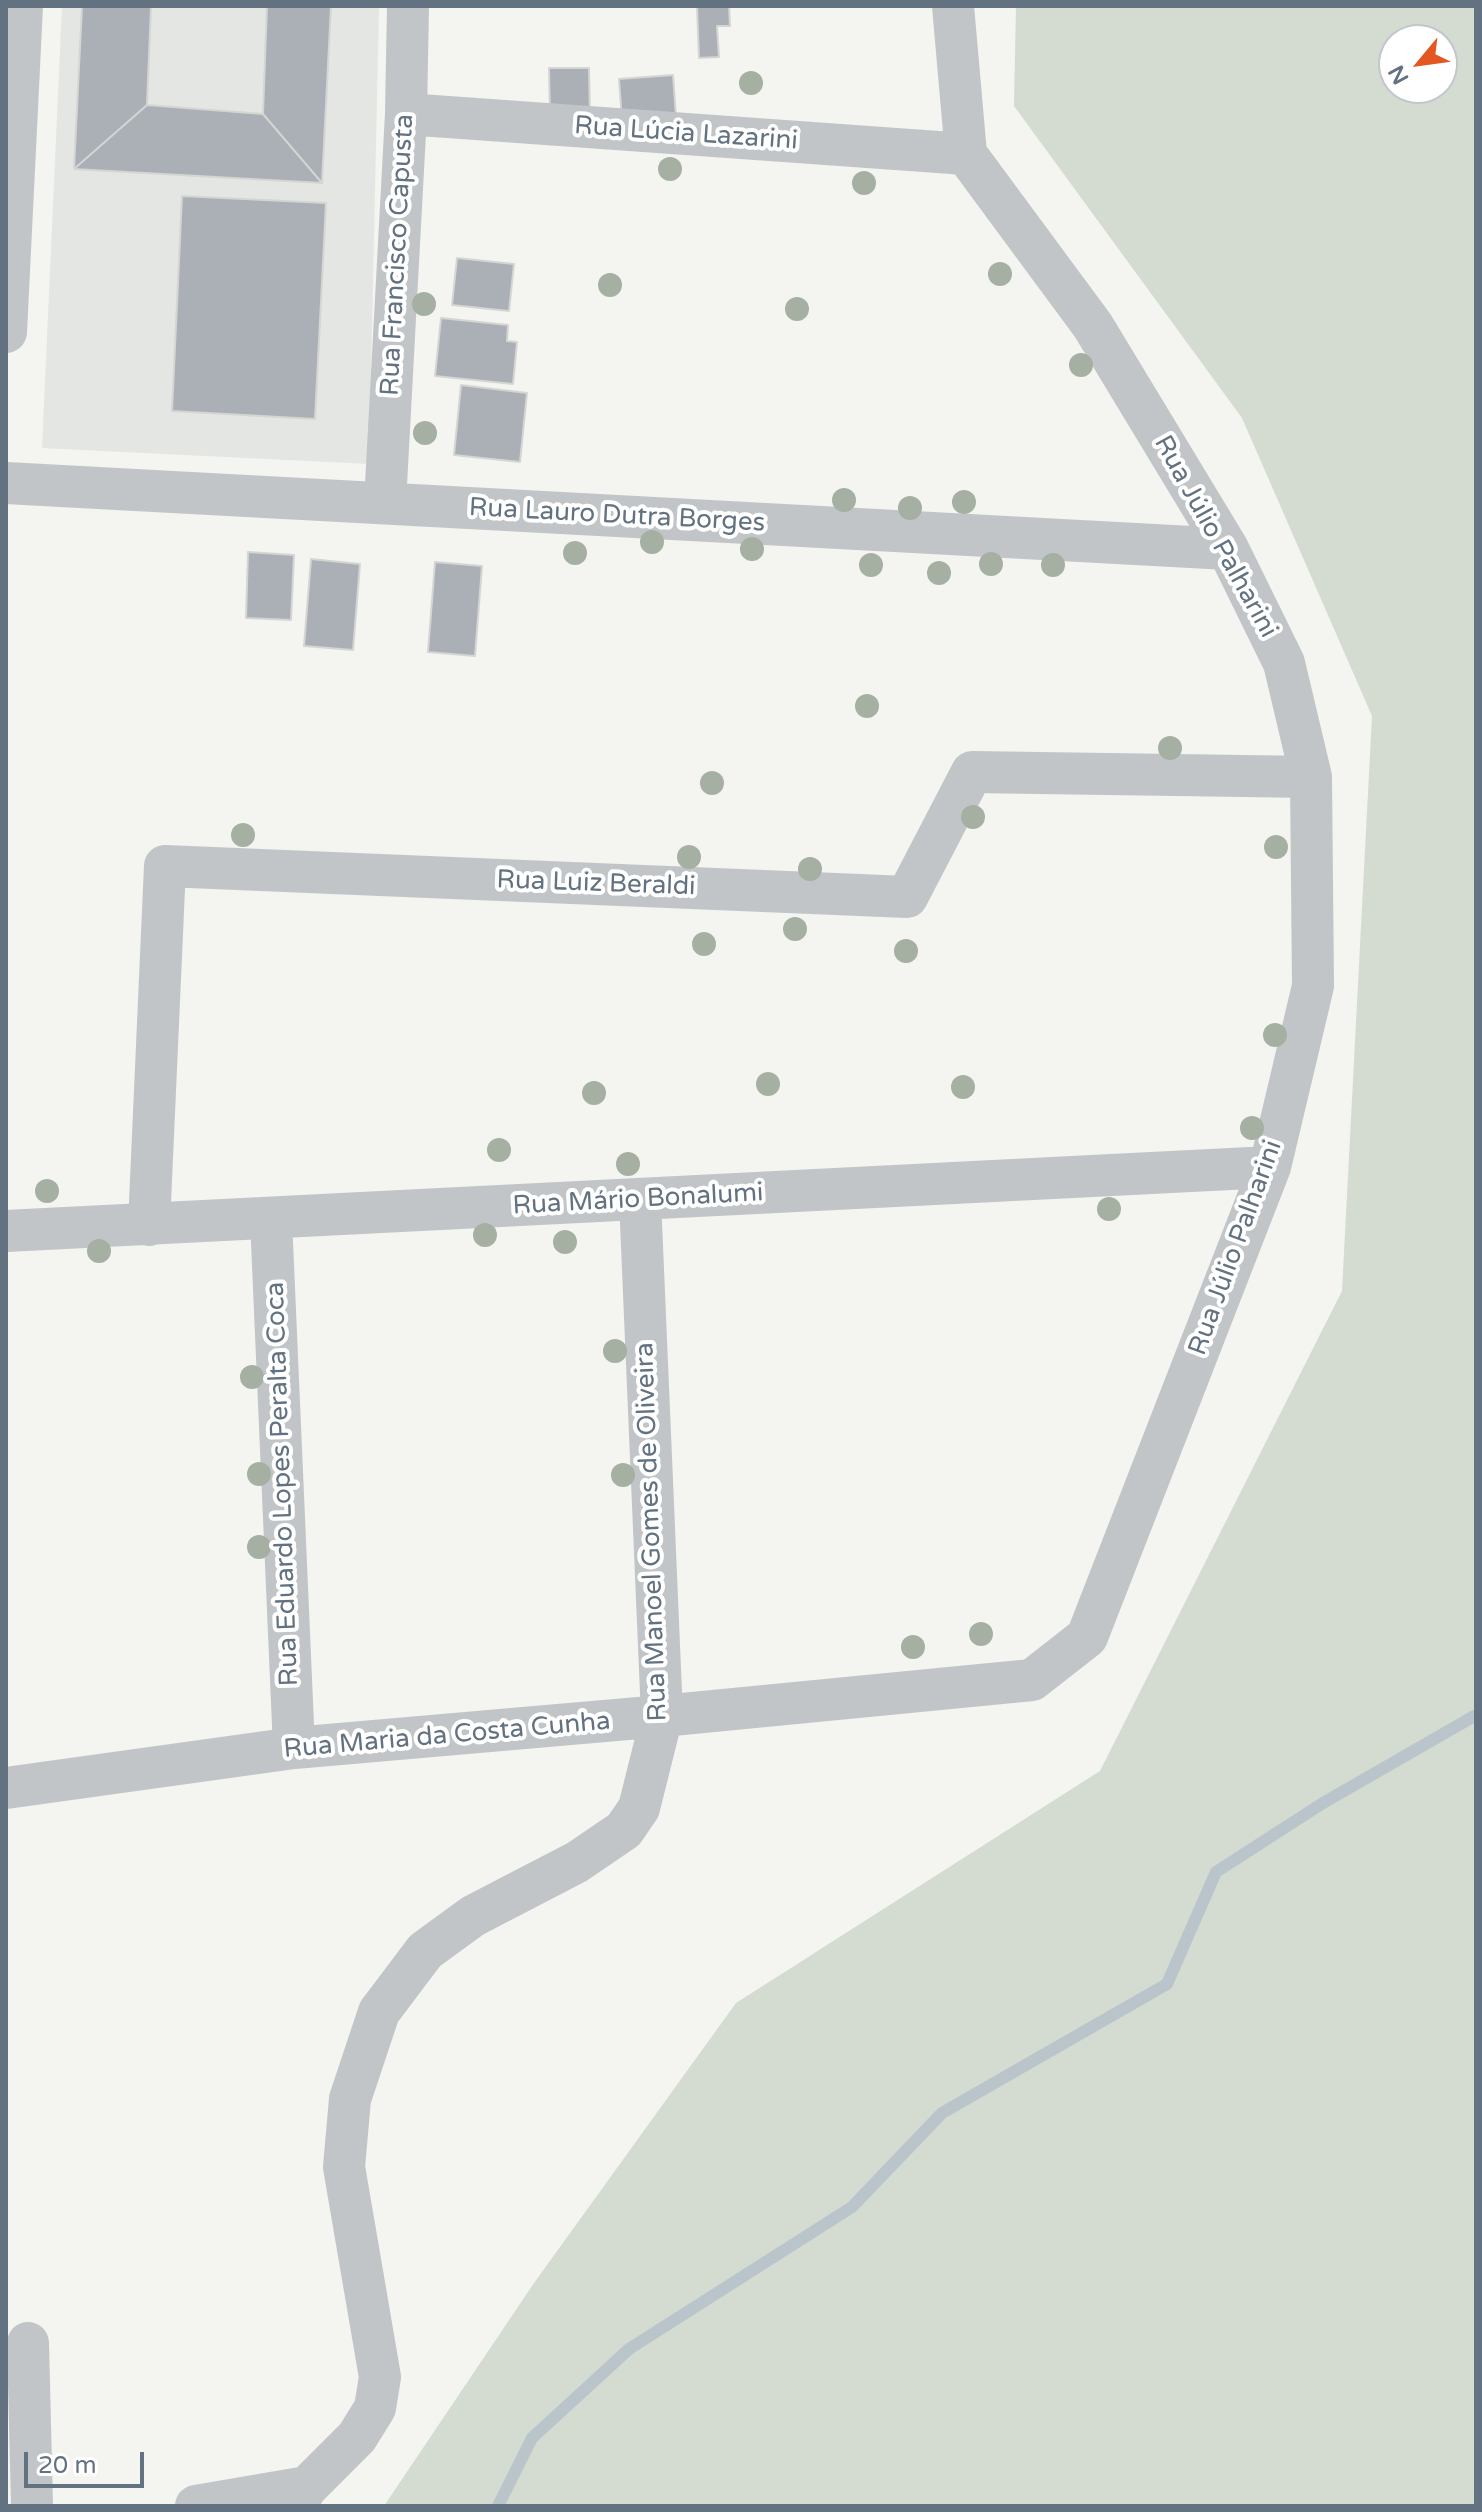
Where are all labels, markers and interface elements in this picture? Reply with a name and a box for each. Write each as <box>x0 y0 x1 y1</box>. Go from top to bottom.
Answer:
north arrow <box>1378 24 1458 104</box>
text: N <box>1383 61 1414 89</box>
street label: Rua Lúcia Lazarini <box>573 111 799 157</box>
street label: Rua Francisco Capusta <box>375 113 421 397</box>
street label: Rua Júlio Palharini <box>1147 430 1283 644</box>
street label: Rua Lauro Dutra Borges <box>468 493 766 539</box>
street label: Rua Luiz Beraldi <box>496 865 696 903</box>
street label: Rua Júlio Palharini <box>1183 1136 1289 1360</box>
street label: Rua Mário Bonalumi <box>512 1178 764 1222</box>
street label: Rua Eduardo Lopes Peralta Coca <box>260 1281 306 1687</box>
street label: Rua Manoel Gomes de Oliveira <box>630 1342 674 1722</box>
street label: Rua Maria da Costa Cunha <box>282 1706 612 1766</box>
scale bar <box>28 2436 148 2486</box>
text: 20 m <box>38 2451 96 2480</box>

